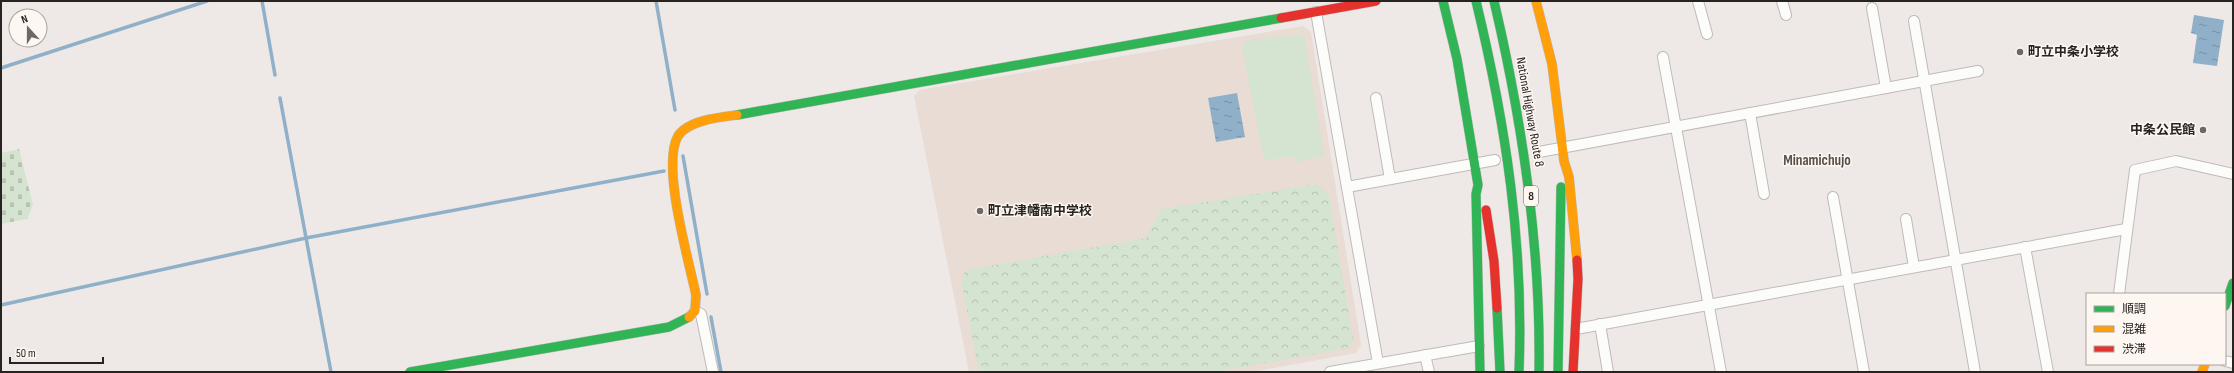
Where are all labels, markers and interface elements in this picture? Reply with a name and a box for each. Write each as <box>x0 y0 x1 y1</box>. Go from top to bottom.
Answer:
north arrow <box>8 8 48 48</box>
text: N <box>20 12 30 26</box>
place label: 町立中条小学校 <box>2028 44 2119 60</box>
marker: 町立中条小学校 <box>2015 47 2025 57</box>
street label: National Highway Route 8 <box>1512 56 1548 168</box>
place label: 中条公民館 <box>2130 122 2195 138</box>
marker: 中条公民館 <box>2198 125 2208 135</box>
district label: Minamichujo <box>1783 151 1851 170</box>
road number: 8 <box>1524 186 1538 206</box>
place label: 町立津幡南中学校 <box>988 203 1092 219</box>
marker: 町立津幡南中学校 <box>975 206 985 216</box>
legend <box>2086 293 2226 365</box>
text: 順調 <box>2122 302 2146 317</box>
text: 混雑 <box>2122 322 2146 337</box>
scale bar <box>10 339 103 365</box>
text: 渋滞 <box>2122 342 2146 357</box>
text: 50 m <box>16 346 36 361</box>

